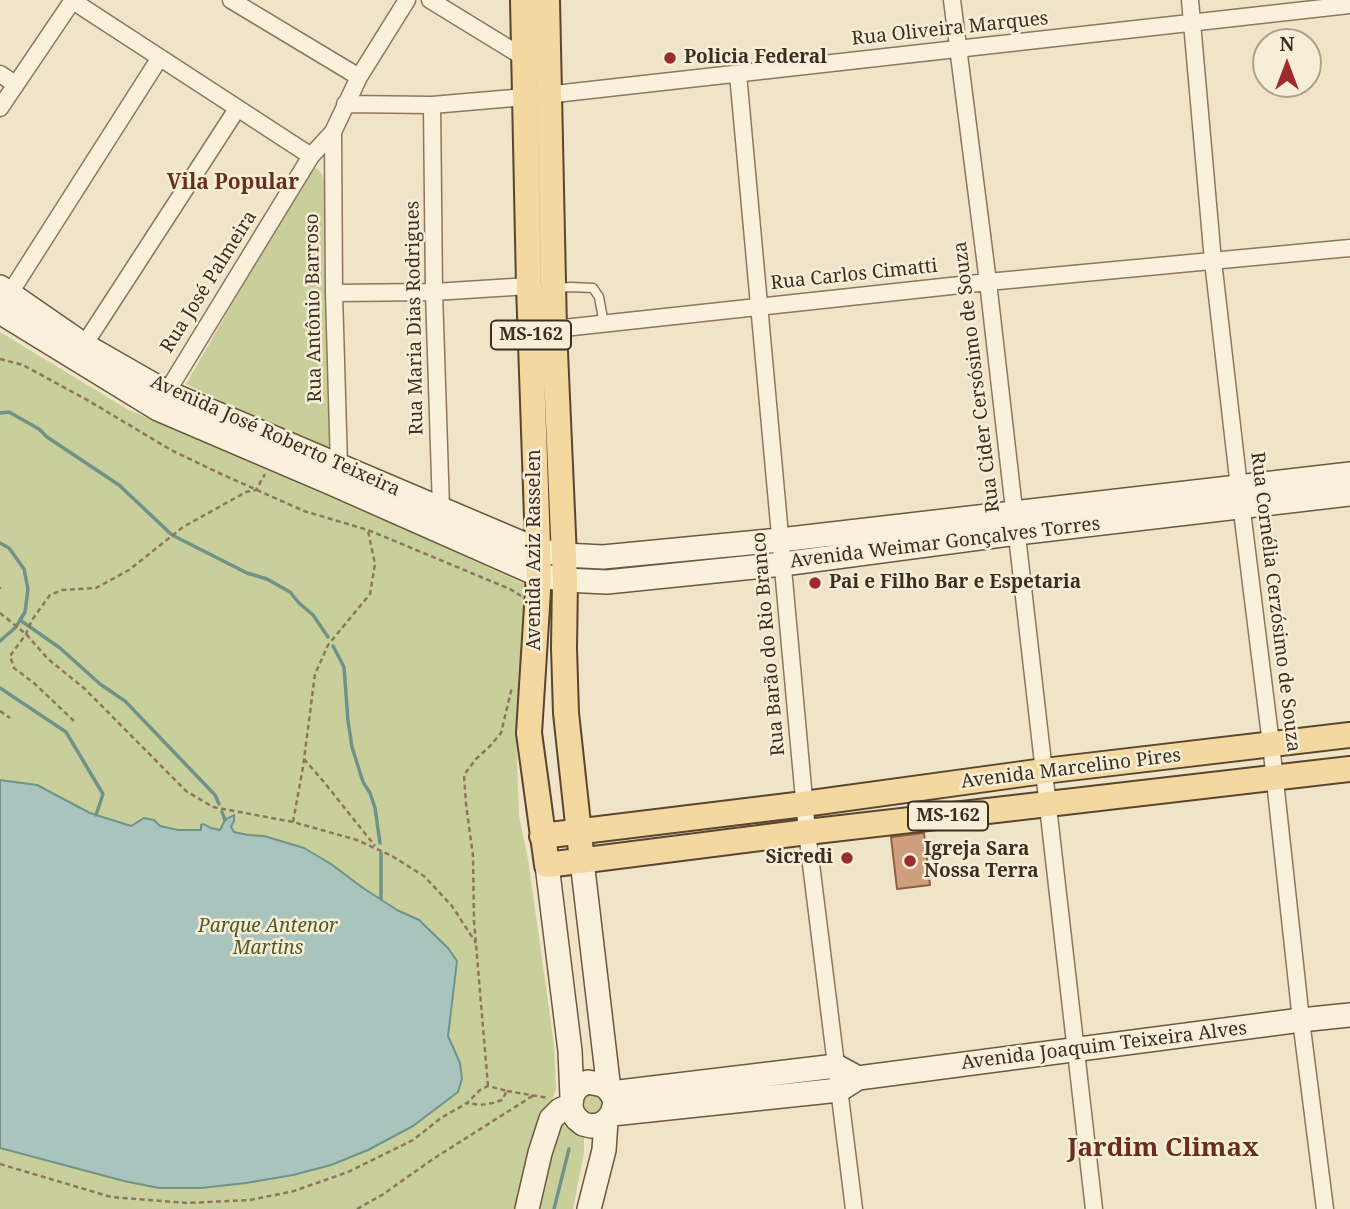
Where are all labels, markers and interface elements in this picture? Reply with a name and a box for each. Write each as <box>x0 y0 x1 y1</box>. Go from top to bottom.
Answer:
street label: Rua Oliveira Marques <box>851 7 1049 51</box>
north arrow <box>1252 28 1322 98</box>
text: N <box>1280 31 1294 57</box>
place label: Policia Federal <box>684 47 827 69</box>
marker: Policia Federal <box>662 50 678 66</box>
district label: Vila Popular <box>167 170 299 196</box>
street label: Rua Maria Dias Rodrigues <box>402 201 428 435</box>
street label: Rua José Palmeira <box>156 207 262 357</box>
street label: Rua Antônio Barroso <box>301 213 327 403</box>
street label: Rua Cider Cersósimo de Souza <box>949 240 1005 514</box>
street label: Rua Carlos Cimatti <box>769 255 939 295</box>
road number: MS-162 <box>491 320 571 349</box>
street label: Avenida José Roberto Teixeira <box>147 371 403 501</box>
street label: Avenida Aziz Rasselen <box>524 449 546 651</box>
street label: Rua Cornélia Cerzósimo de Souza <box>1245 451 1305 753</box>
street label: Avenida Weimar Gonçalves Torres <box>789 513 1101 573</box>
street label: Rua Barão do Rio Branco <box>748 531 790 757</box>
place label: Pai e Filho Bar e Espetaria <box>829 572 1081 594</box>
marker: Pai e Filho Bar e Espetaria <box>807 575 823 591</box>
street label: Avenida Marcelino Pires <box>960 744 1182 794</box>
road number: MS-162 <box>908 802 988 830</box>
place label: Igreja Sara Nossa Terra <box>924 839 1039 883</box>
place label: Sicredi <box>765 847 833 869</box>
marker: Sicredi <box>839 850 855 866</box>
marker: Igreja Sara Nossa Terra <box>902 853 918 869</box>
park label: Parque Antenor Martins <box>198 916 338 960</box>
street label: Avenida Joaquim Teixeira Alves <box>960 1017 1248 1075</box>
district label: Jardim Climax <box>1067 1133 1259 1165</box>

